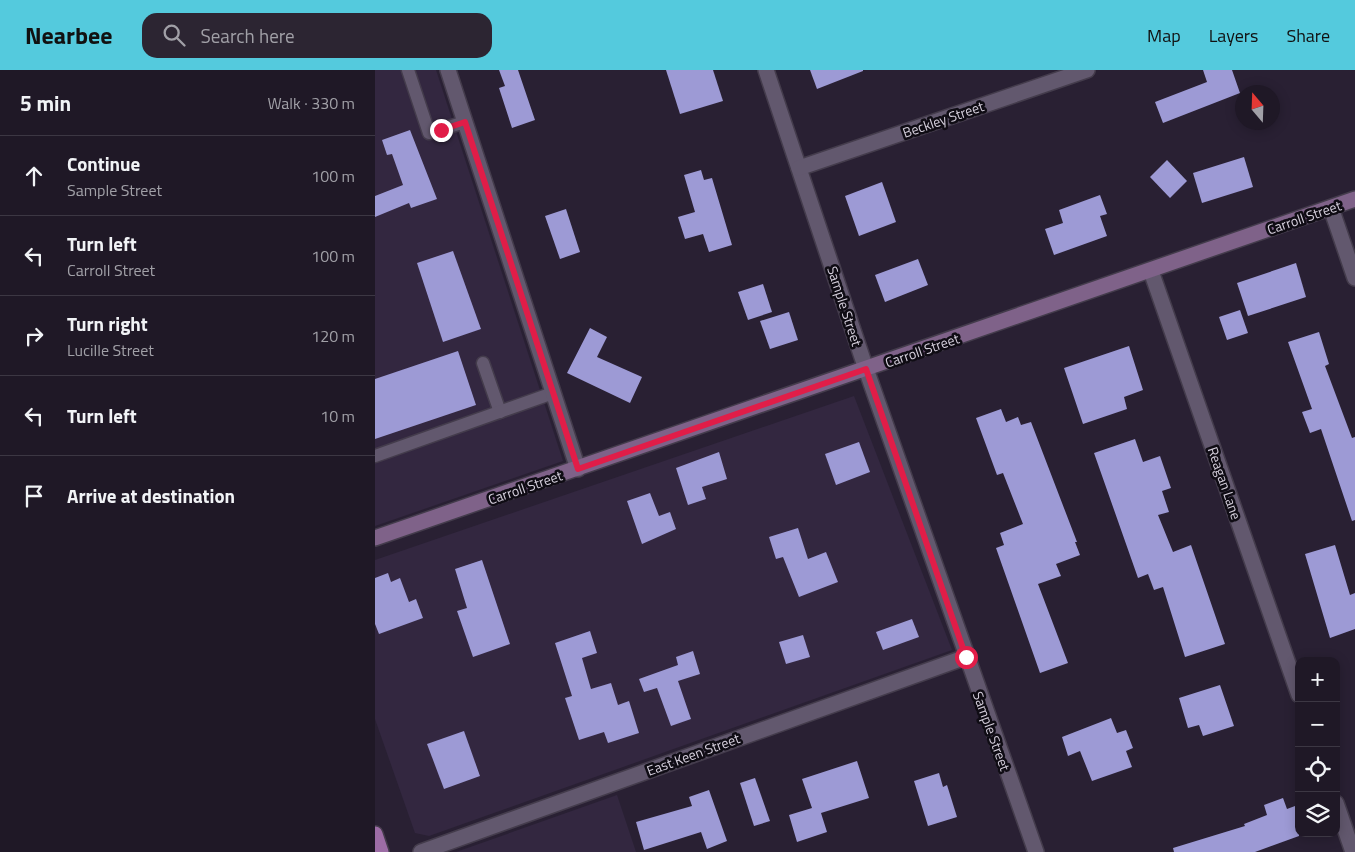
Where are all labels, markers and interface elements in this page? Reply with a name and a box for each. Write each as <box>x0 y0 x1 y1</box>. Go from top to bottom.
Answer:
search box <box>142 13 492 58</box>
text: Nearbee <box>25 17 112 53</box>
icon: search <box>160 21 188 49</box>
text: Search here <box>200 21 295 50</box>
text: Map <box>1147 22 1181 49</box>
text: Layers <box>1209 22 1258 49</box>
text: Share <box>1286 22 1330 49</box>
north arrow <box>1235 85 1280 130</box>
text: 5 min <box>20 87 71 119</box>
text: Walk · 330 m <box>267 91 355 115</box>
street label: Beckley Street <box>900 95 986 143</box>
route end <box>430 119 453 142</box>
text: Continue <box>67 149 140 178</box>
icon: ahead <box>20 162 48 190</box>
text: 100 m <box>311 164 355 188</box>
text: Sample Street <box>67 178 162 202</box>
street label: Carroll Street <box>1264 194 1344 239</box>
text: Turn left <box>67 229 137 258</box>
icon: left <box>20 242 48 270</box>
text: 100 m <box>311 244 355 268</box>
text: Carroll Street <box>67 258 155 282</box>
street label: Sample Street <box>822 263 868 349</box>
text: Turn right <box>67 309 148 338</box>
icon: right <box>20 322 48 350</box>
text: 120 m <box>311 324 355 348</box>
street label: Carroll Street <box>882 327 962 372</box>
text: Lucille Street <box>67 338 154 362</box>
text: Turn left <box>67 401 137 430</box>
icon: left <box>20 402 48 430</box>
text: 10 m <box>320 404 355 428</box>
street label: Reagan Lane <box>1203 444 1247 522</box>
street label: Carroll Street <box>485 464 565 509</box>
text: Arrive at destination <box>67 481 235 510</box>
icon: arrive <box>20 482 48 510</box>
route start <box>955 646 978 669</box>
map controls <box>1295 657 1340 837</box>
button: + <box>1295 657 1340 702</box>
street label: Sample Street <box>968 688 1016 774</box>
button: − <box>1295 702 1340 747</box>
street label: East Keen Street <box>643 727 743 781</box>
button: locate <box>1295 747 1340 792</box>
button: layers <box>1295 792 1340 837</box>

